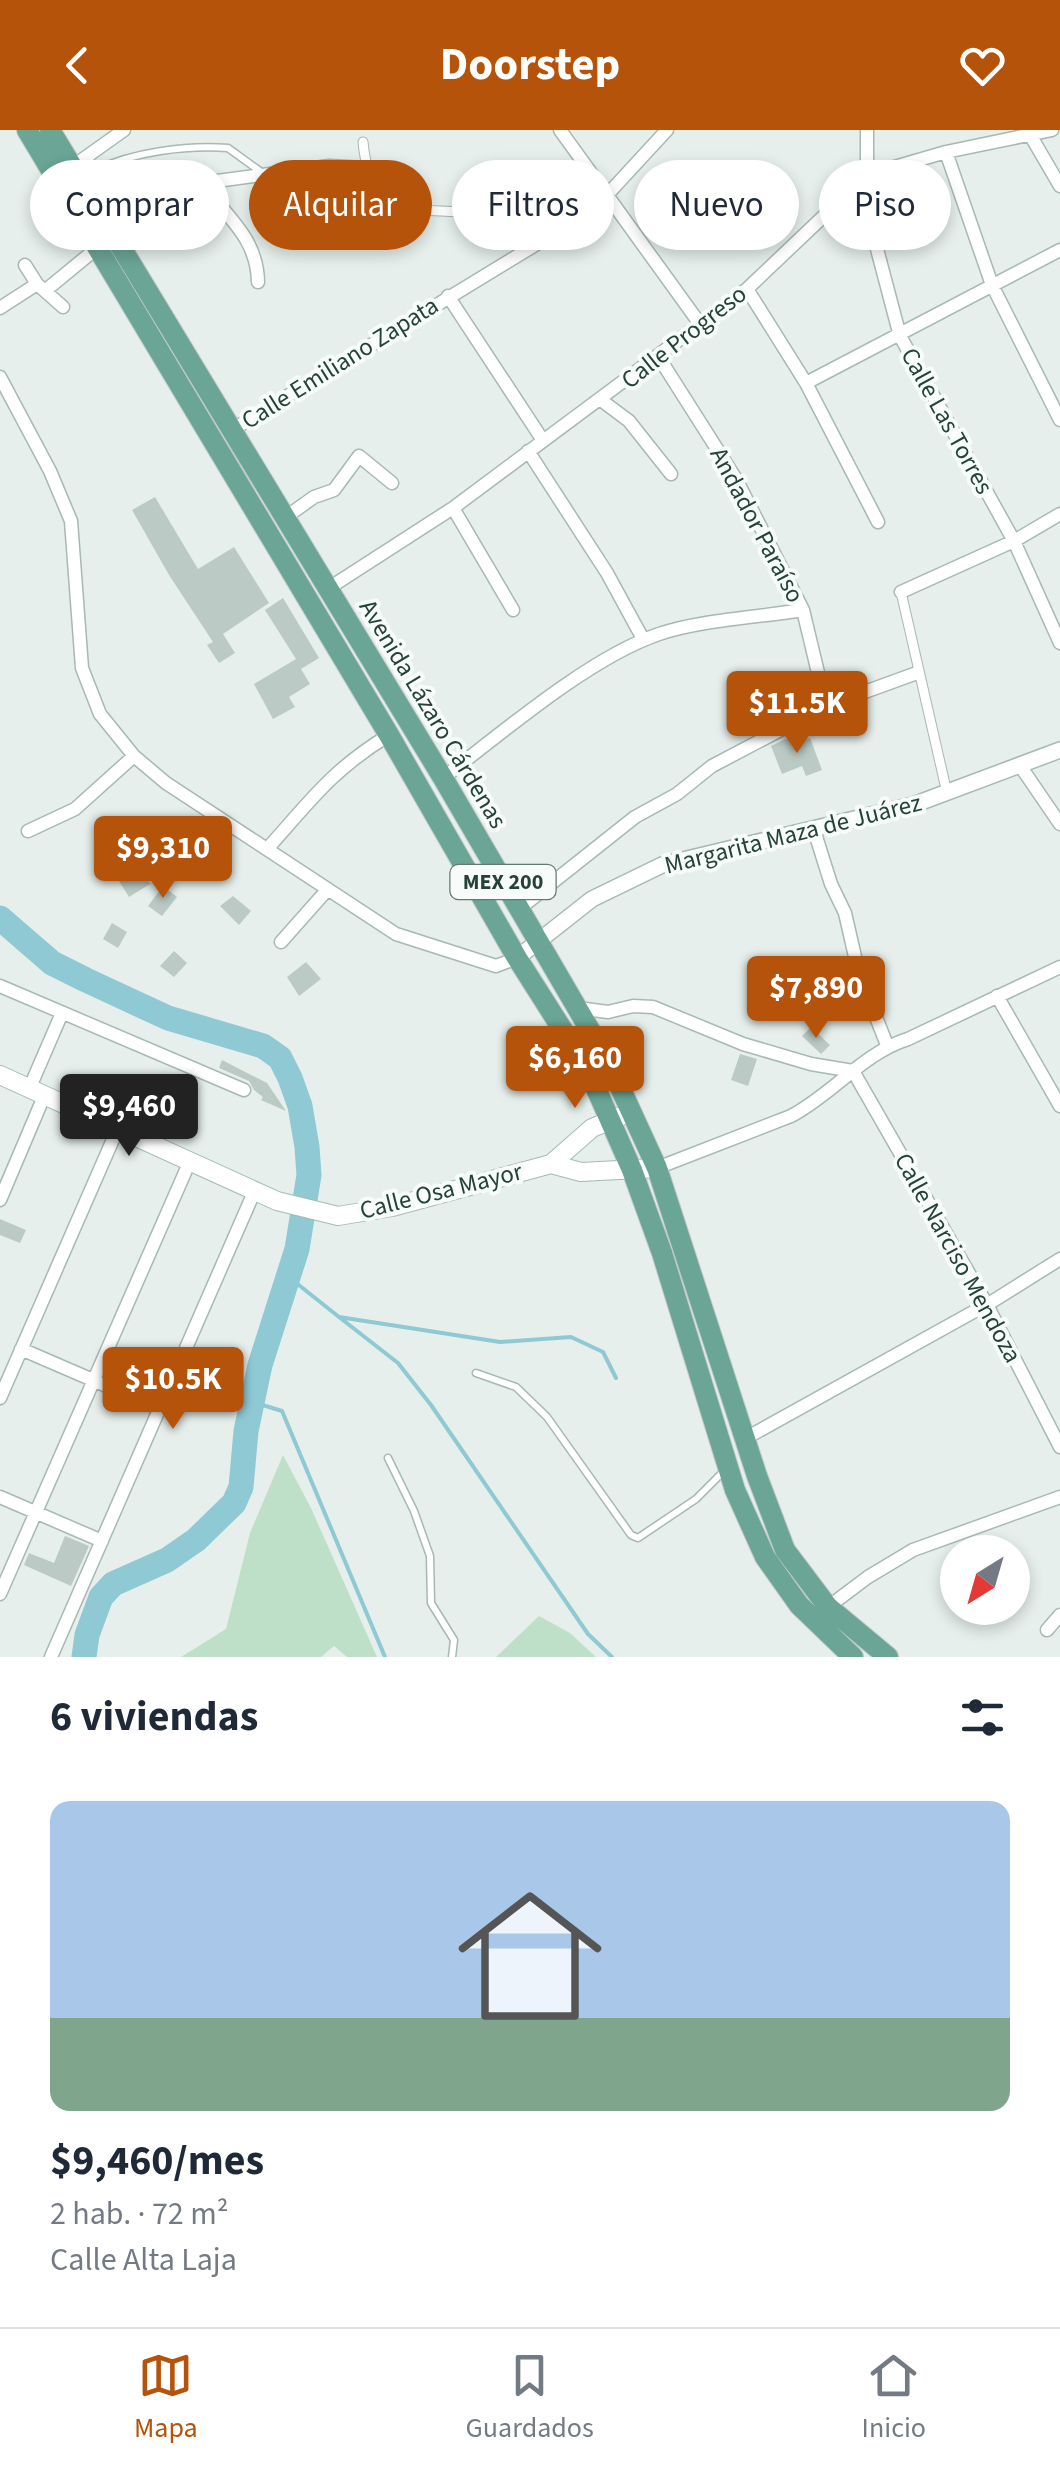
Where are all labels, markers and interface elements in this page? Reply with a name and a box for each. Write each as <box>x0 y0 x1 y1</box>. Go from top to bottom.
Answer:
text: Doorstep <box>440 33 620 97</box>
icon: back <box>50 38 105 93</box>
icon: heart <box>955 38 1010 93</box>
chip: Comprar <box>30 160 229 250</box>
chip: Alquilar <box>249 160 432 250</box>
chip: Filtros <box>452 160 614 250</box>
chip: Nuevo <box>634 160 799 250</box>
chip: Piso <box>819 160 951 250</box>
street label: Calle Progreso <box>614 276 754 398</box>
street label: Calle Emiliano Zapata <box>234 288 446 438</box>
street label: Calle Las Torres <box>892 341 1002 501</box>
street label: Andador Paraíso <box>701 441 813 609</box>
street label: Avenida Lázaro Cárdenas <box>350 593 516 835</box>
pin: $11.5K <box>716 671 878 756</box>
text: $11.5K <box>749 680 845 726</box>
street label: Margarita Maza de Juárez <box>661 785 925 883</box>
pin: $9,310 <box>82 816 244 901</box>
text: $9,310 <box>116 825 210 871</box>
road number: MEX 200 <box>450 865 556 899</box>
pin: $7,890 <box>735 956 897 1041</box>
text: $7,890 <box>769 965 863 1011</box>
pin: $6,160 <box>494 1026 656 1111</box>
text: $6,160 <box>528 1035 622 1081</box>
pin: $9,460 <box>48 1074 210 1159</box>
text: $9,460 <box>82 1083 176 1129</box>
street label: Calle Narciso Mendoza <box>885 1147 1031 1369</box>
street label: Calle Osa Mayor <box>356 1153 526 1229</box>
pin: $10.5K <box>92 1347 254 1432</box>
text: $10.5K <box>125 1356 221 1402</box>
north arrow <box>940 1535 1030 1625</box>
map controls <box>940 1535 1030 1625</box>
text: 6 viviendas <box>50 1687 258 1747</box>
icon: filters <box>955 1690 1010 1745</box>
icon: home <box>440 1866 620 2046</box>
text: $9,460/mes <box>50 2131 264 2191</box>
text: 2 hab. · 72 m² <box>50 2191 228 2237</box>
text: Calle Alta Laja <box>50 2237 237 2283</box>
tab: Mapa <box>134 2348 198 2448</box>
tab: Guardados <box>466 2348 594 2448</box>
tab: Inicio <box>862 2348 926 2448</box>

